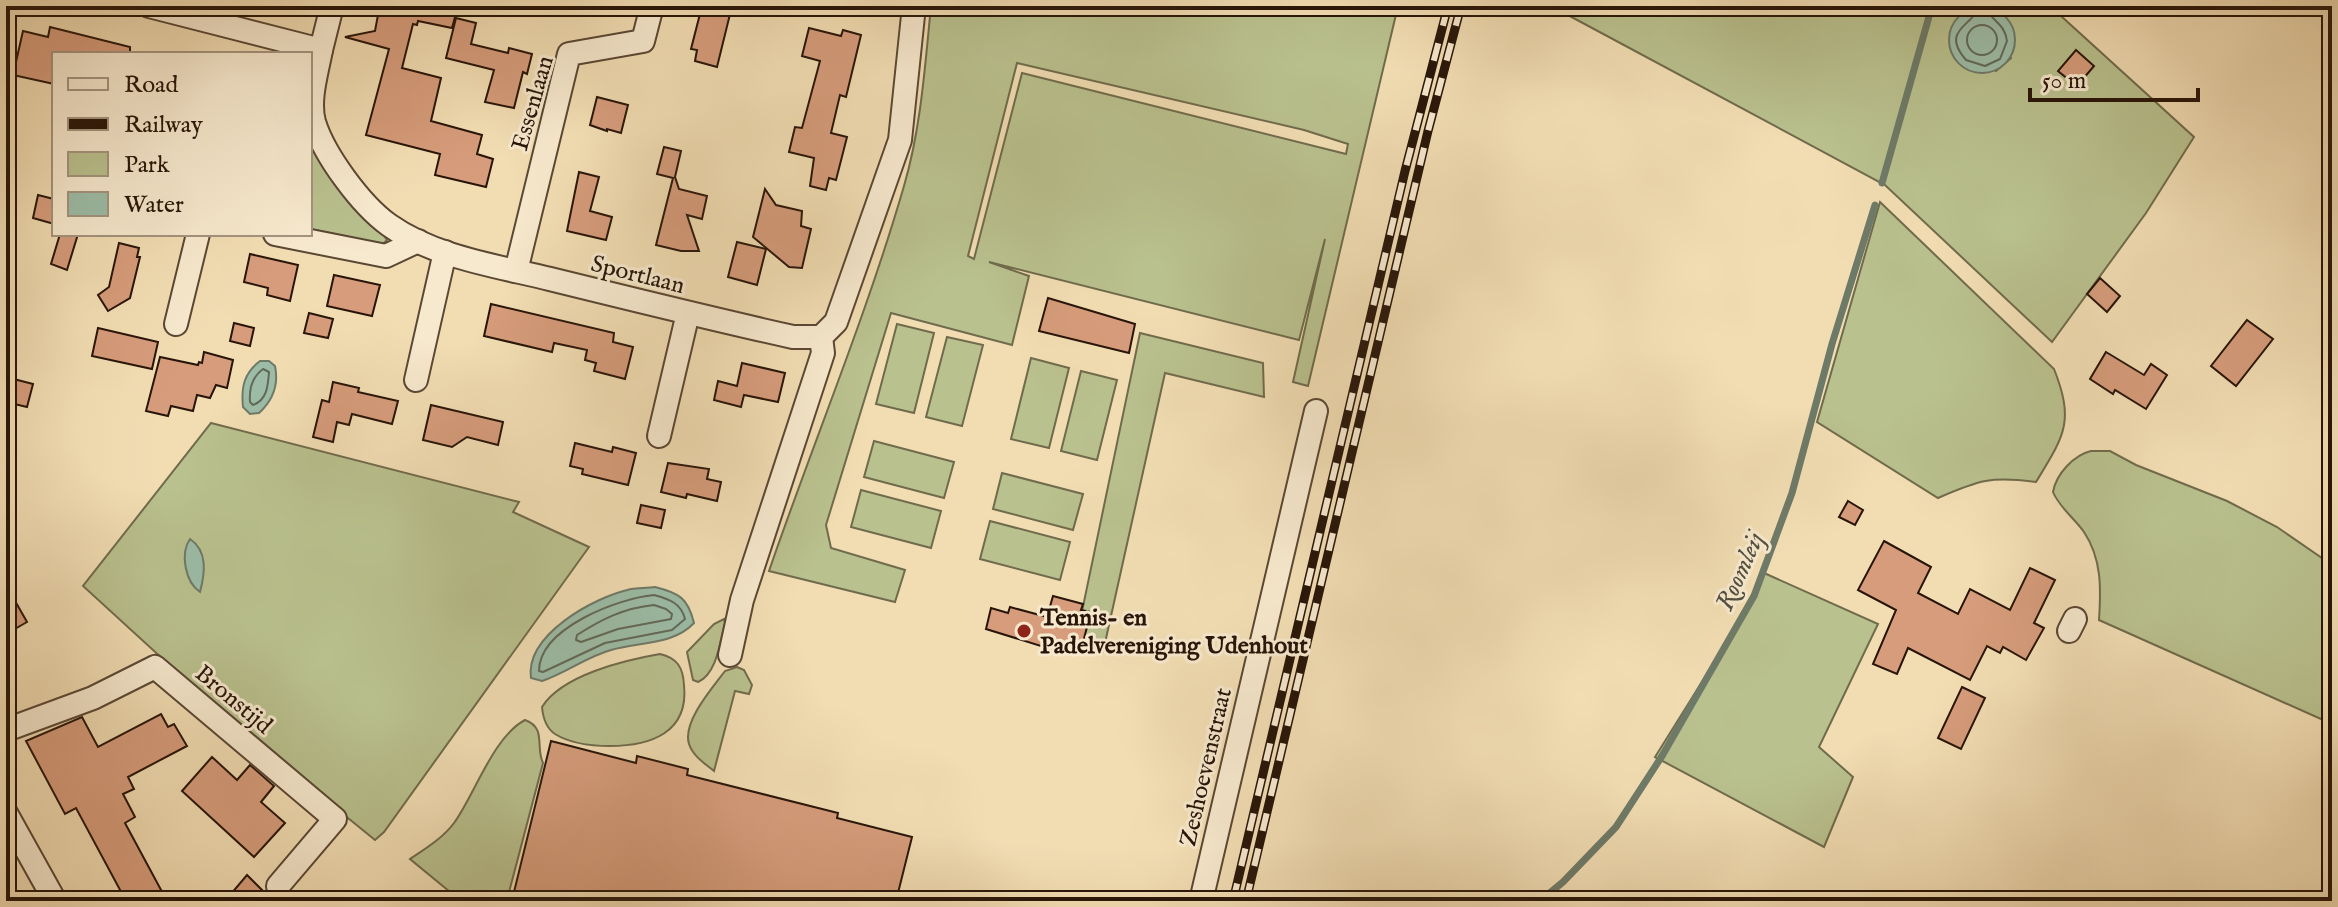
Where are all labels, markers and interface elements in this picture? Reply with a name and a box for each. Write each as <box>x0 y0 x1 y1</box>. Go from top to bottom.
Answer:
legend <box>52 52 312 236</box>
street label: Essenlaan <box>505 52 562 155</box>
scale bar <box>2030 52 2198 102</box>
text: 50 m <box>2042 66 2086 97</box>
text: Road <box>124 70 178 101</box>
text: Railway <box>124 110 203 141</box>
text: Park <box>124 150 170 181</box>
text: Water <box>124 190 184 221</box>
street label: Sportlaan <box>588 249 688 302</box>
water label: Roomleij <box>1709 525 1773 616</box>
place label: Tennis- en Padelvereniging Udenhout <box>1039 603 1309 662</box>
marker: Tennis- en Padelvereniging Udenhout <box>1015 622 1033 640</box>
street label: Bronstijd <box>188 659 278 742</box>
street label: Zeshoevenstraat <box>1173 685 1240 850</box>

